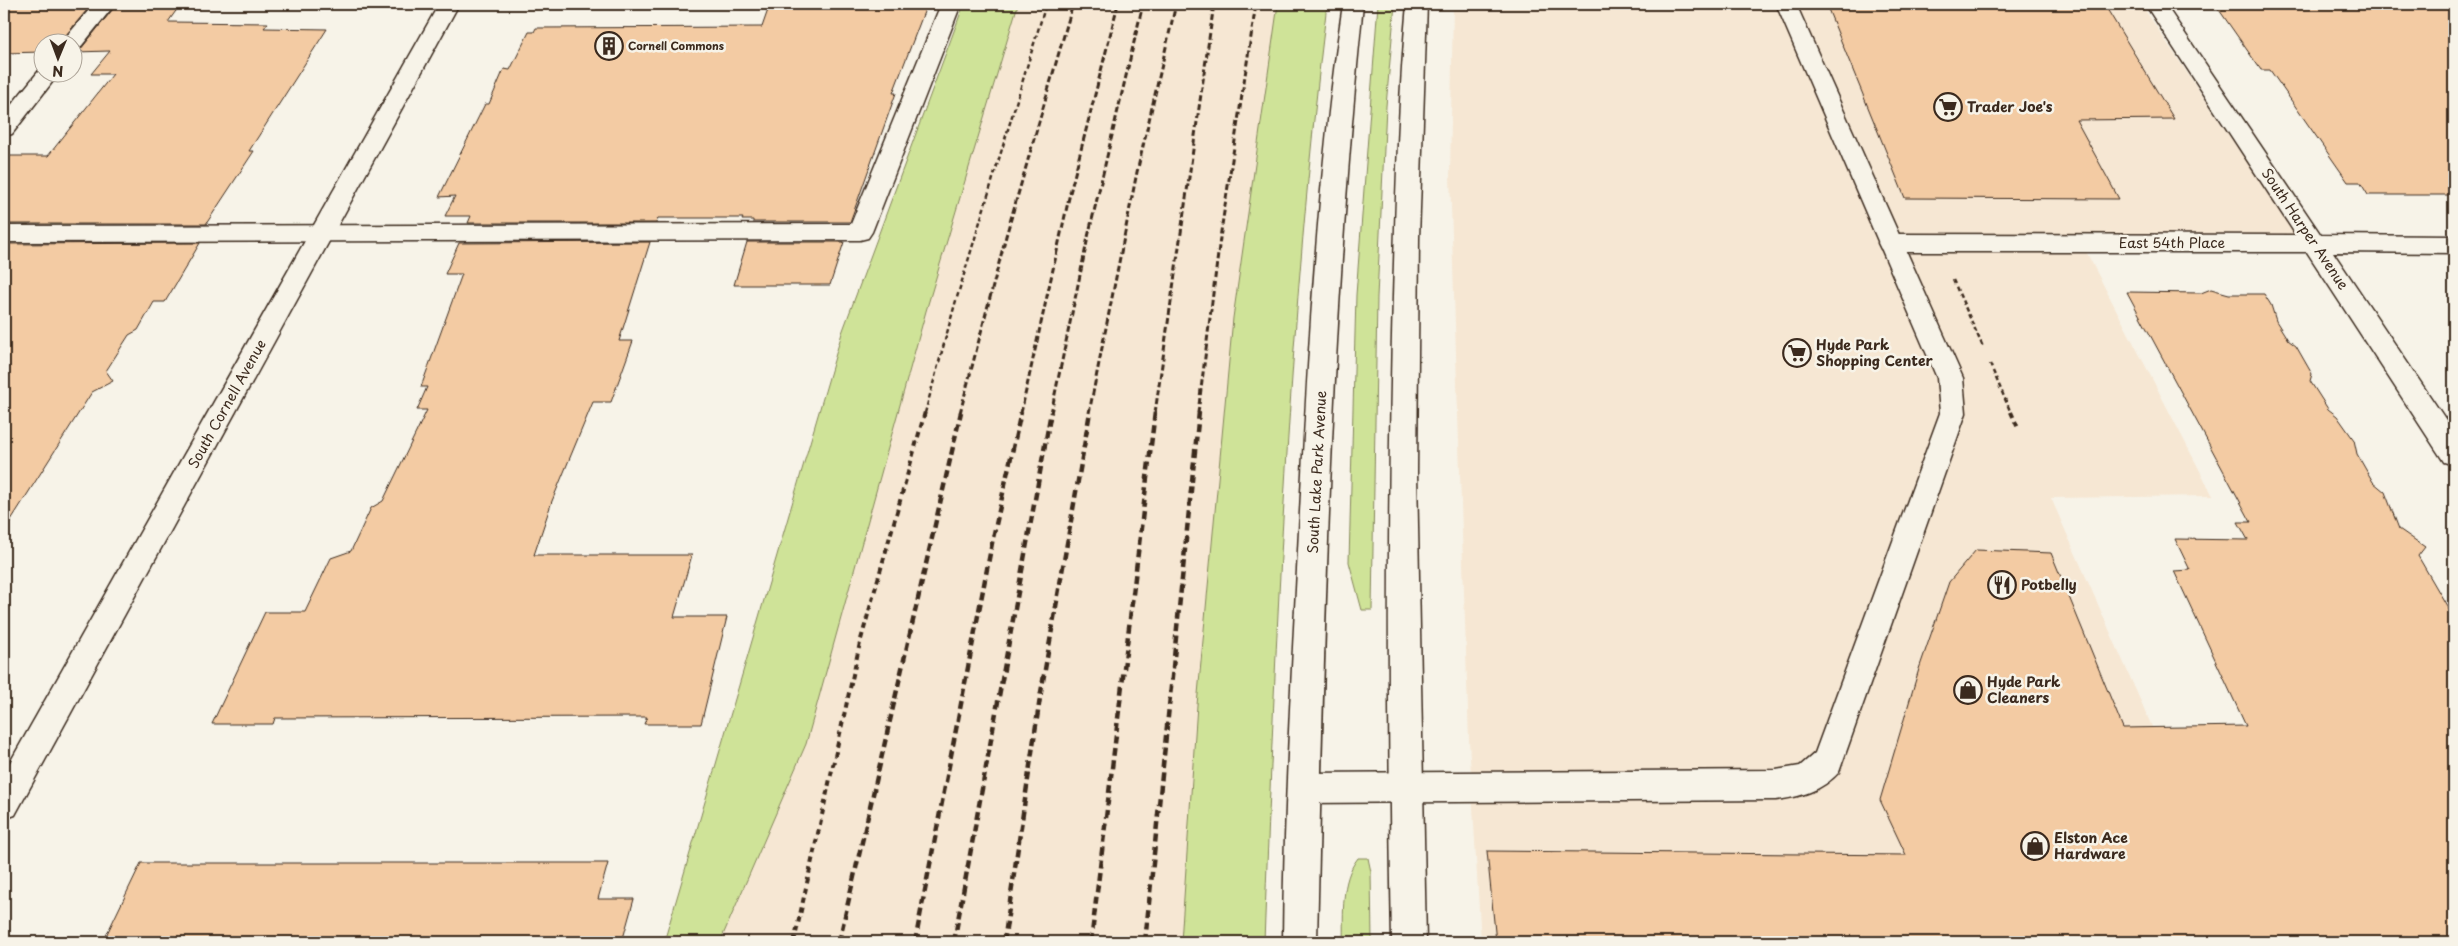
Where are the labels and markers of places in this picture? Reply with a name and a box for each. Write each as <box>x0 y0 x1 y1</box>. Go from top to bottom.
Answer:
building icon: Cornell Commons <box>594 31 624 61</box>
place label: Cornell Commons <box>628 37 724 54</box>
supermarket icon: Trader Joe's <box>1933 92 1963 122</box>
place label: Trader Joe's <box>1967 96 2053 117</box>
place label: Hyde Park Shopping Center <box>1816 334 1934 371</box>
supermarket icon: Hyde Park Shopping Center <box>1782 338 1812 368</box>
restaurant icon: Potbelly <box>1987 570 2017 600</box>
place label: Potbelly <box>2021 574 2077 595</box>
place label: Hyde Park Cleaners <box>1987 671 2061 708</box>
shop icon: Hyde Park Cleaners <box>1953 675 1983 705</box>
place label: Elston Ace Hardware <box>2054 827 2128 864</box>
shop icon: Elston Ace Hardware <box>2020 831 2050 861</box>

